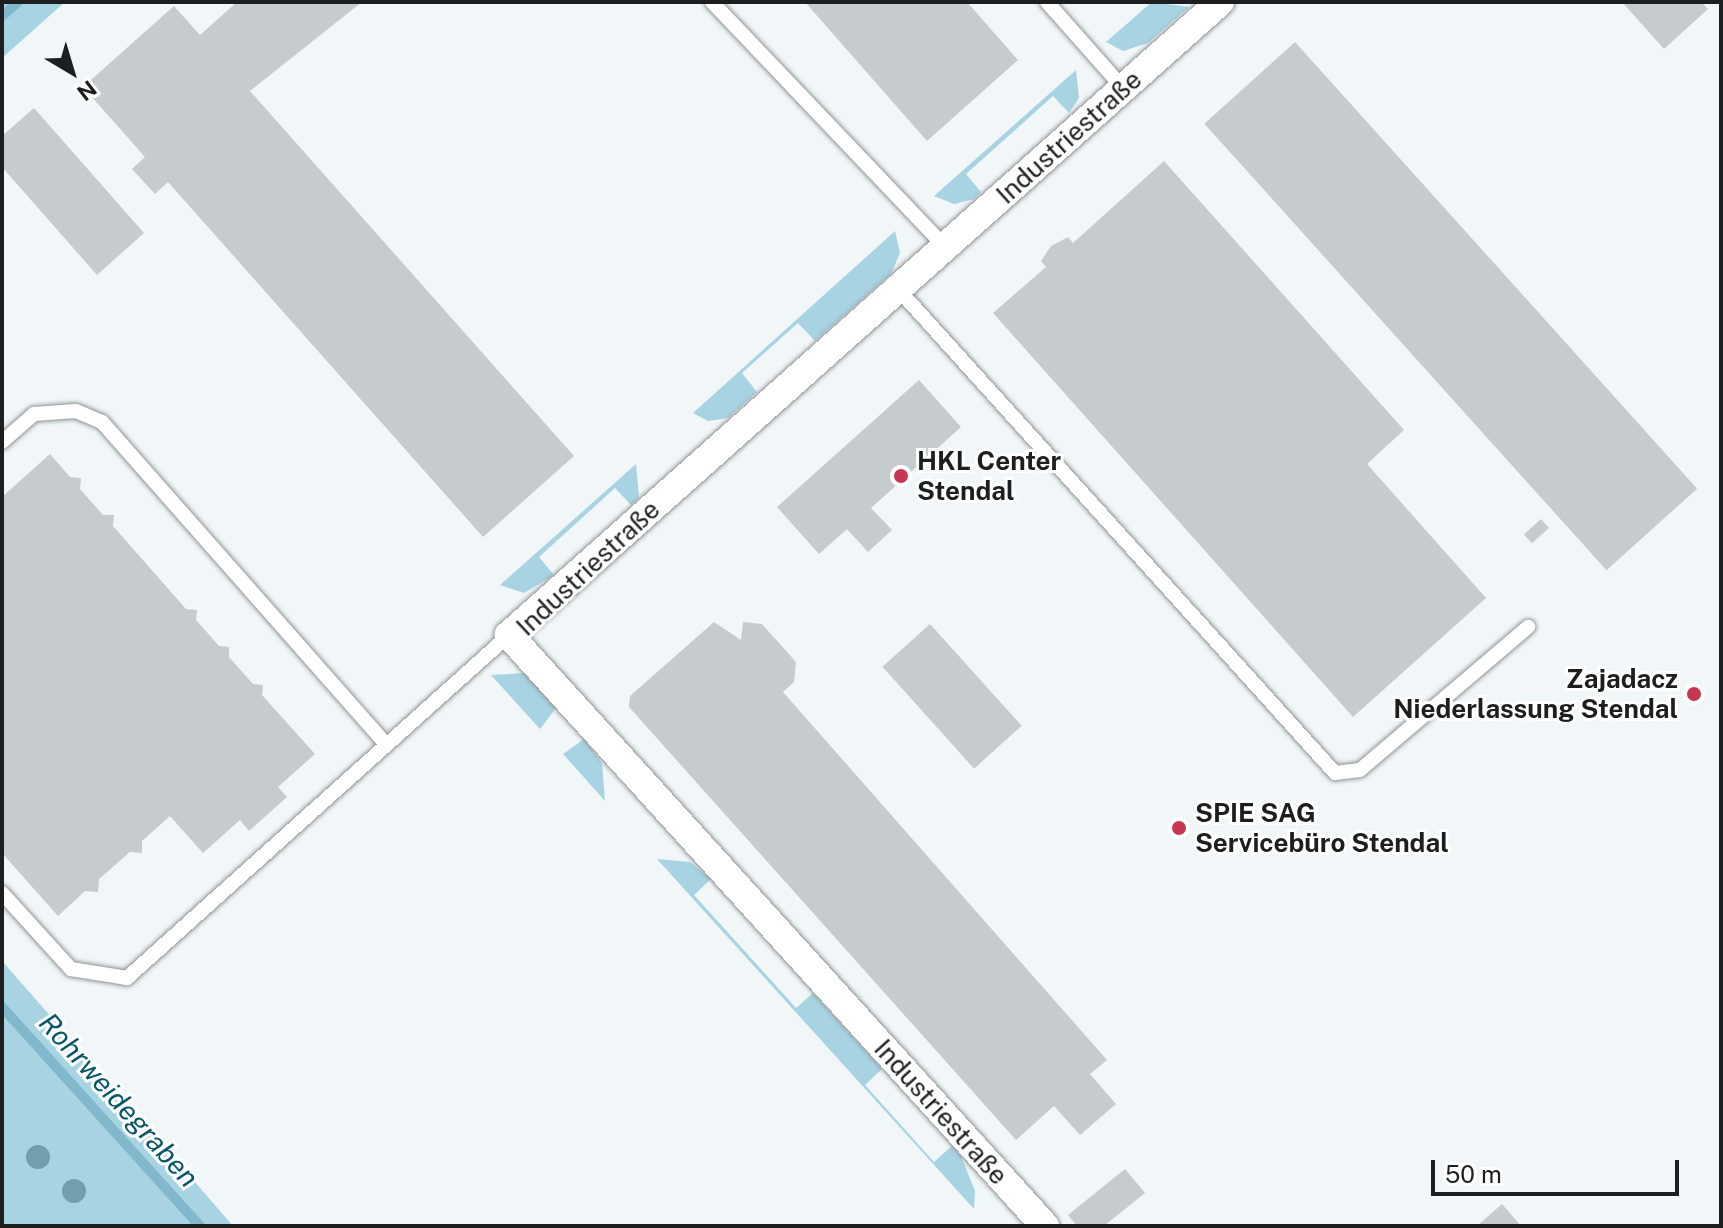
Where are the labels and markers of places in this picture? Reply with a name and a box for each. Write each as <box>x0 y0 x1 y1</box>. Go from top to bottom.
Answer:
place label: HKL Center Stendal <box>917 445 1061 506</box>
marker: HKL Center Stendal <box>892 467 910 485</box>
place label: Zajadacz Niederlassung Stendal <box>1393 663 1678 724</box>
marker: Zajadacz Niederlassung Stendal <box>1685 685 1703 703</box>
place label: SPIE SAG Servicebüro Stendal <box>1195 797 1449 858</box>
marker: SPIE SAG Servicebüro Stendal <box>1170 819 1188 837</box>

